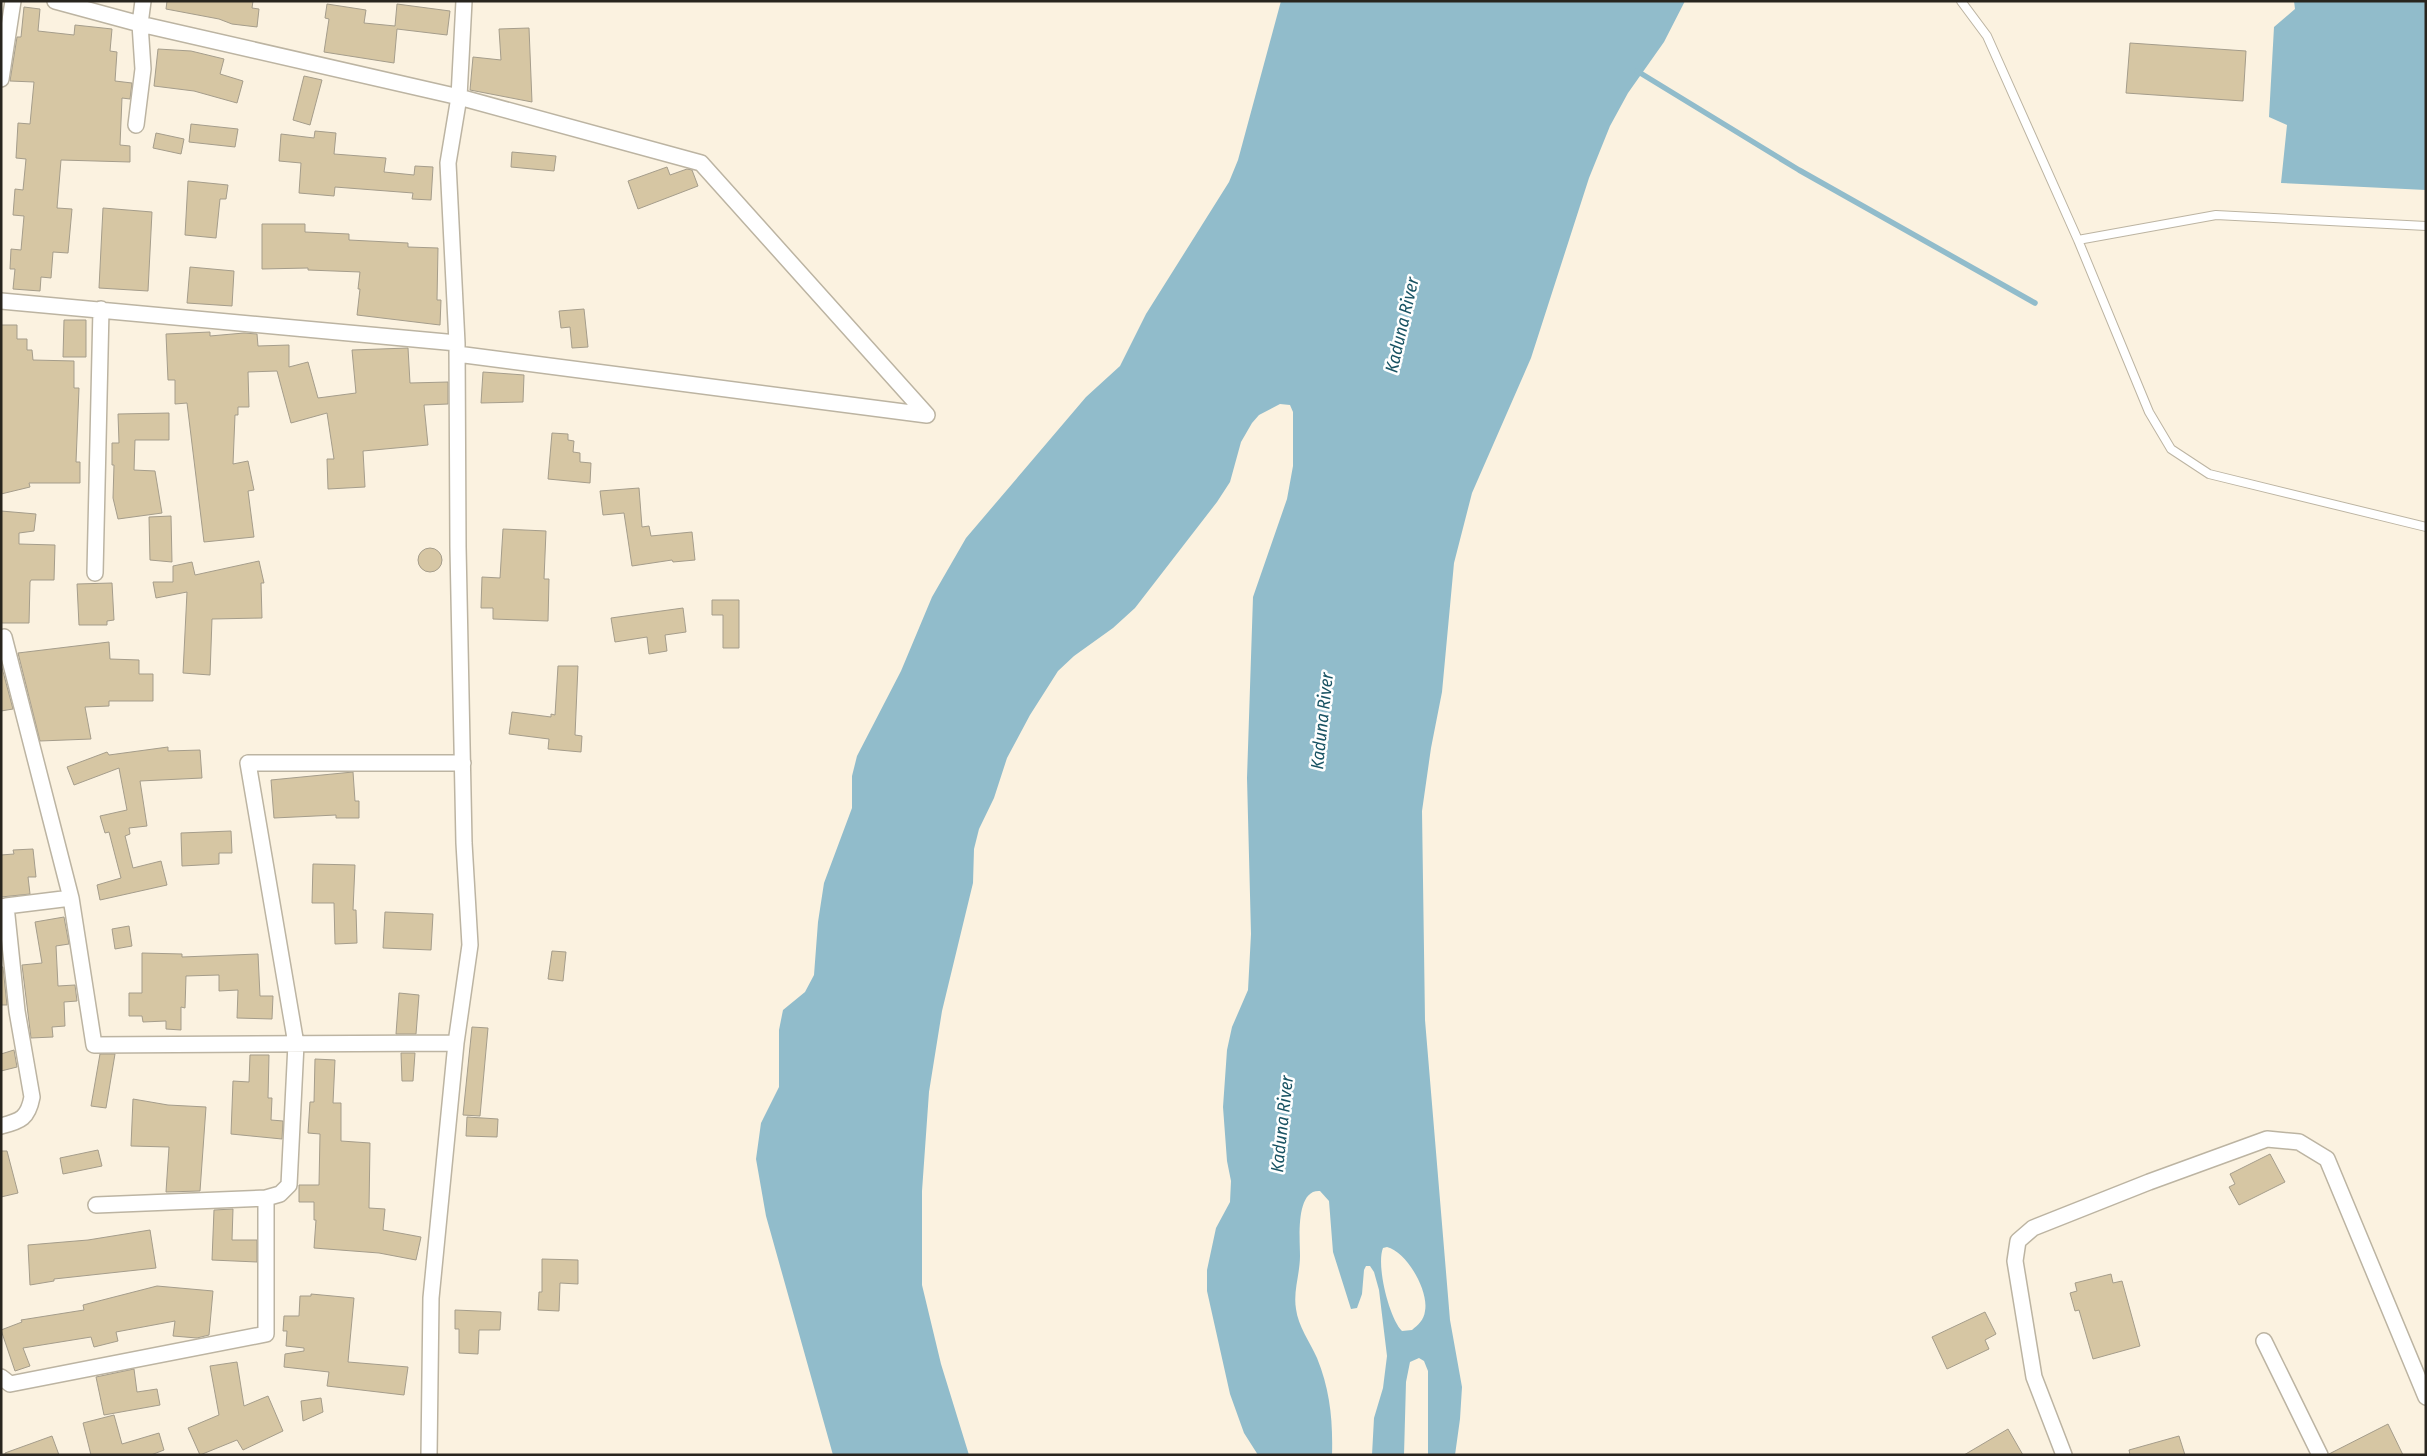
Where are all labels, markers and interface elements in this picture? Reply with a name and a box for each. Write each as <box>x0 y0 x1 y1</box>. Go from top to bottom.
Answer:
water label: Kaduna River <box>1380 274 1424 375</box>
water label: Kaduna River <box>1306 671 1338 771</box>
water label: Kaduna River <box>1266 1074 1298 1174</box>

